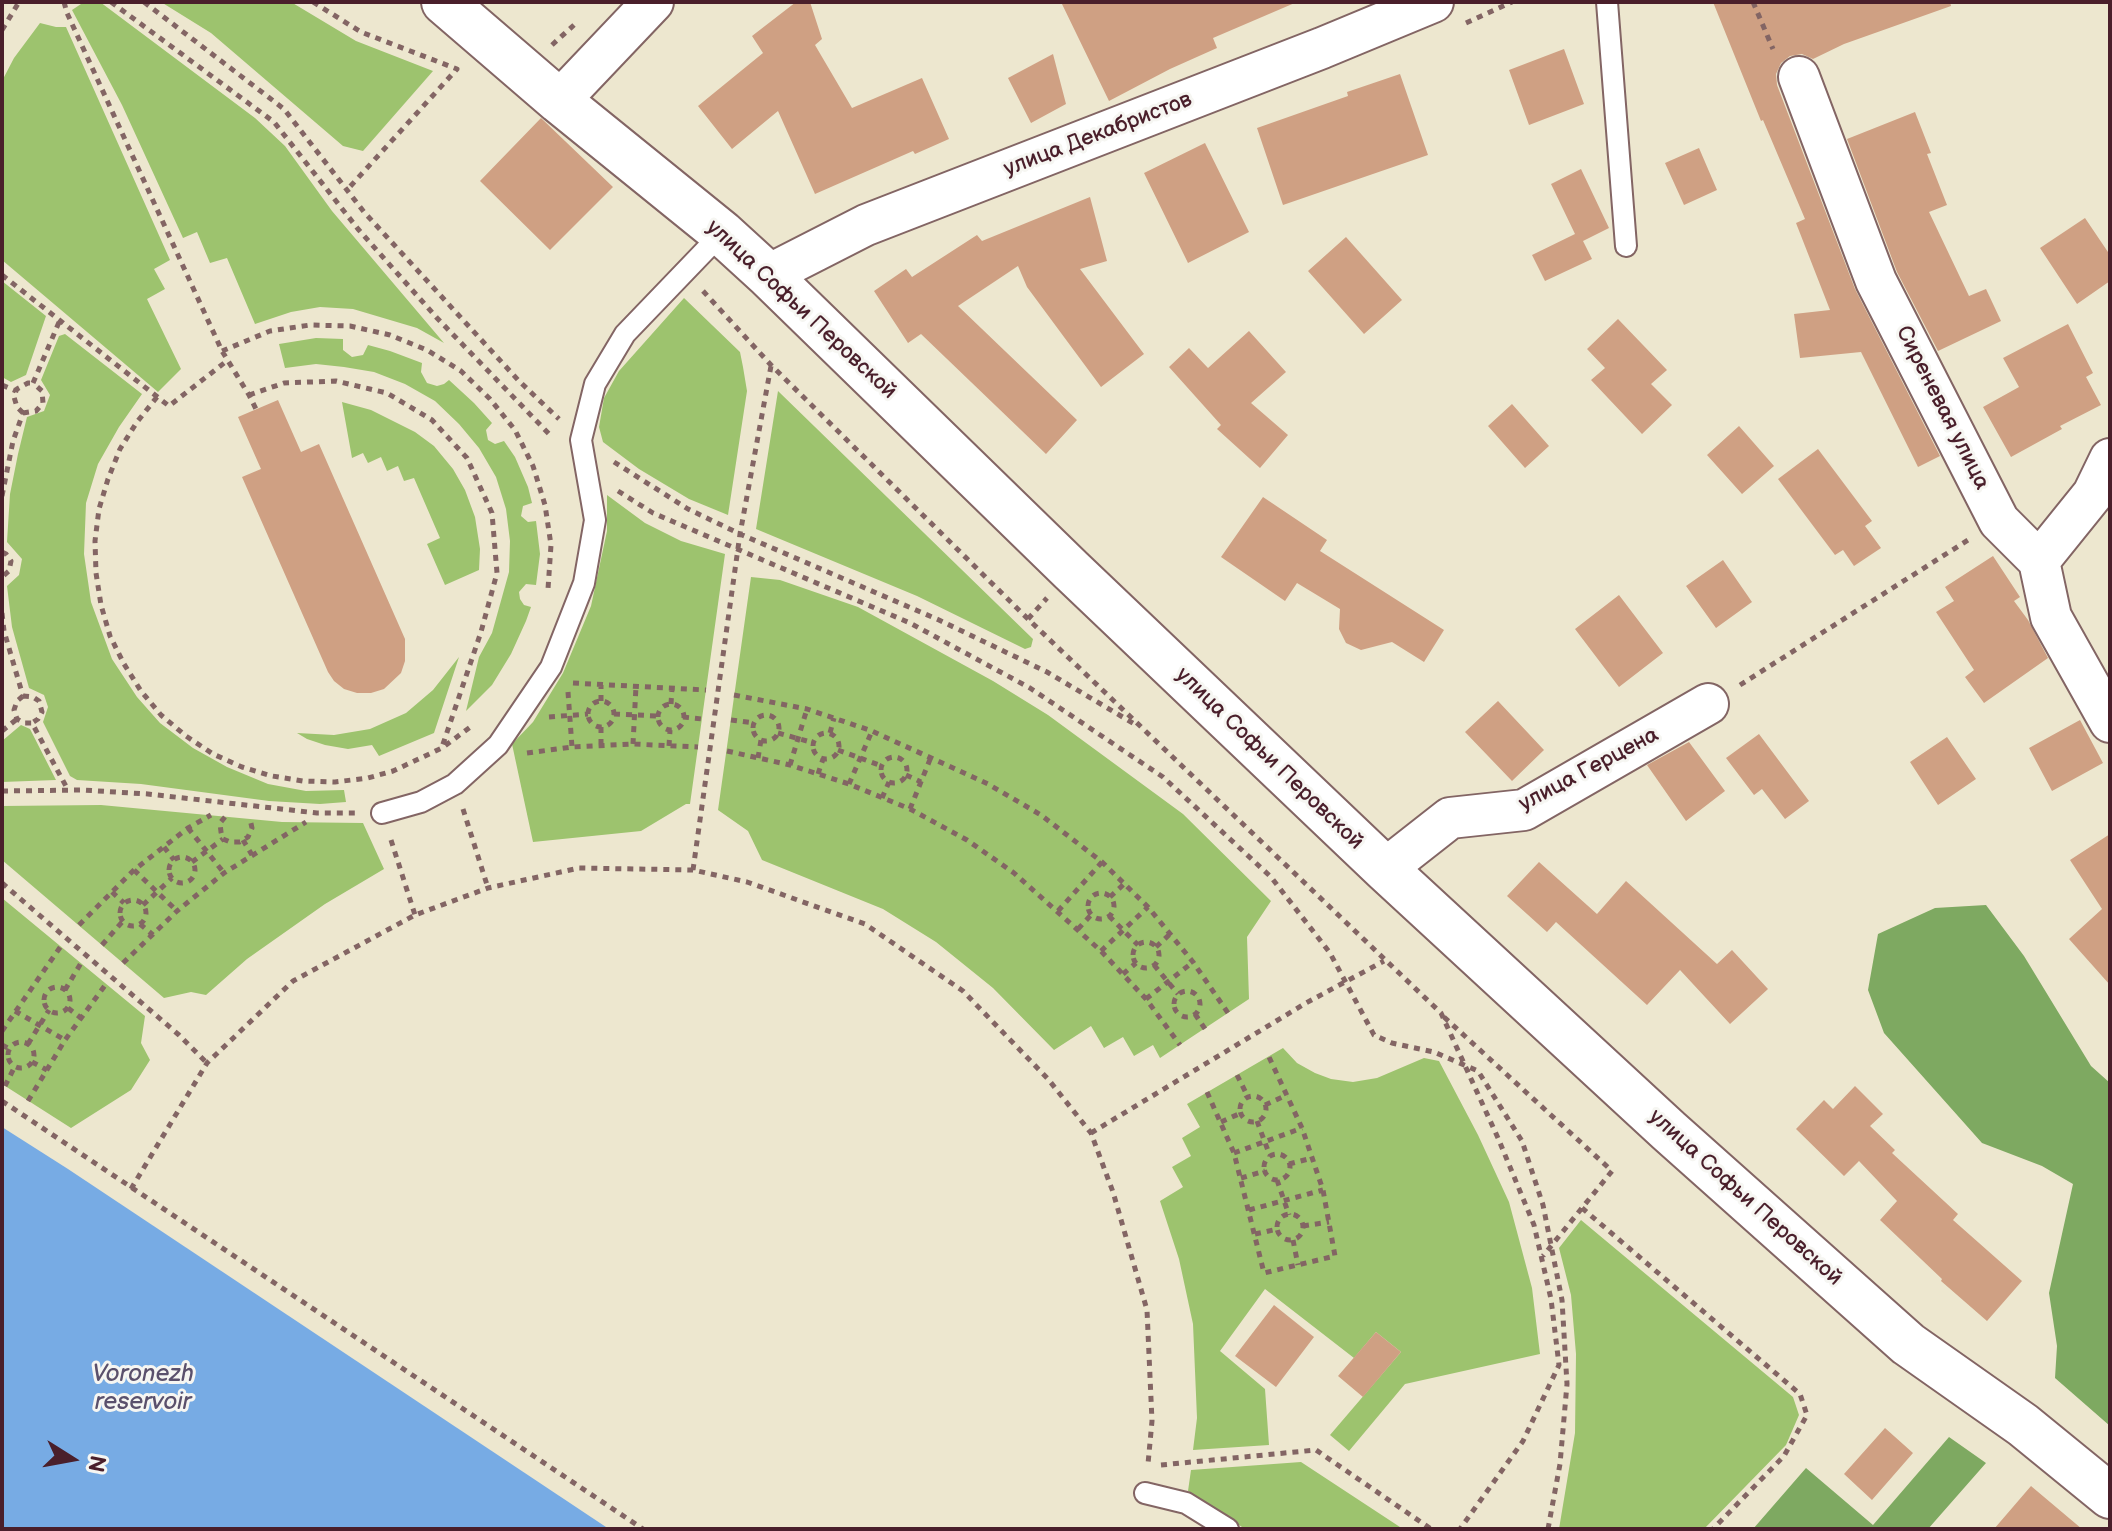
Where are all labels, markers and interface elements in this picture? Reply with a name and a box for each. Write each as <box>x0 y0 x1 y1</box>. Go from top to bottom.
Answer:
street label: улица Декабристов <box>1000 87 1196 183</box>
street label: улица Софьи Перовской <box>700 215 902 405</box>
street label: Сиреневая улица <box>1889 322 1995 494</box>
street label: улица Софьи Перовской <box>1170 662 1368 856</box>
street label: улица Герцена <box>1515 722 1663 818</box>
street label: улица Софьи Перовской <box>1643 1104 1847 1292</box>
water label: Voronezh reservoir <box>92 1361 194 1417</box>
north arrow <box>32 1419 112 1499</box>
text: N <box>81 1453 111 1474</box>

